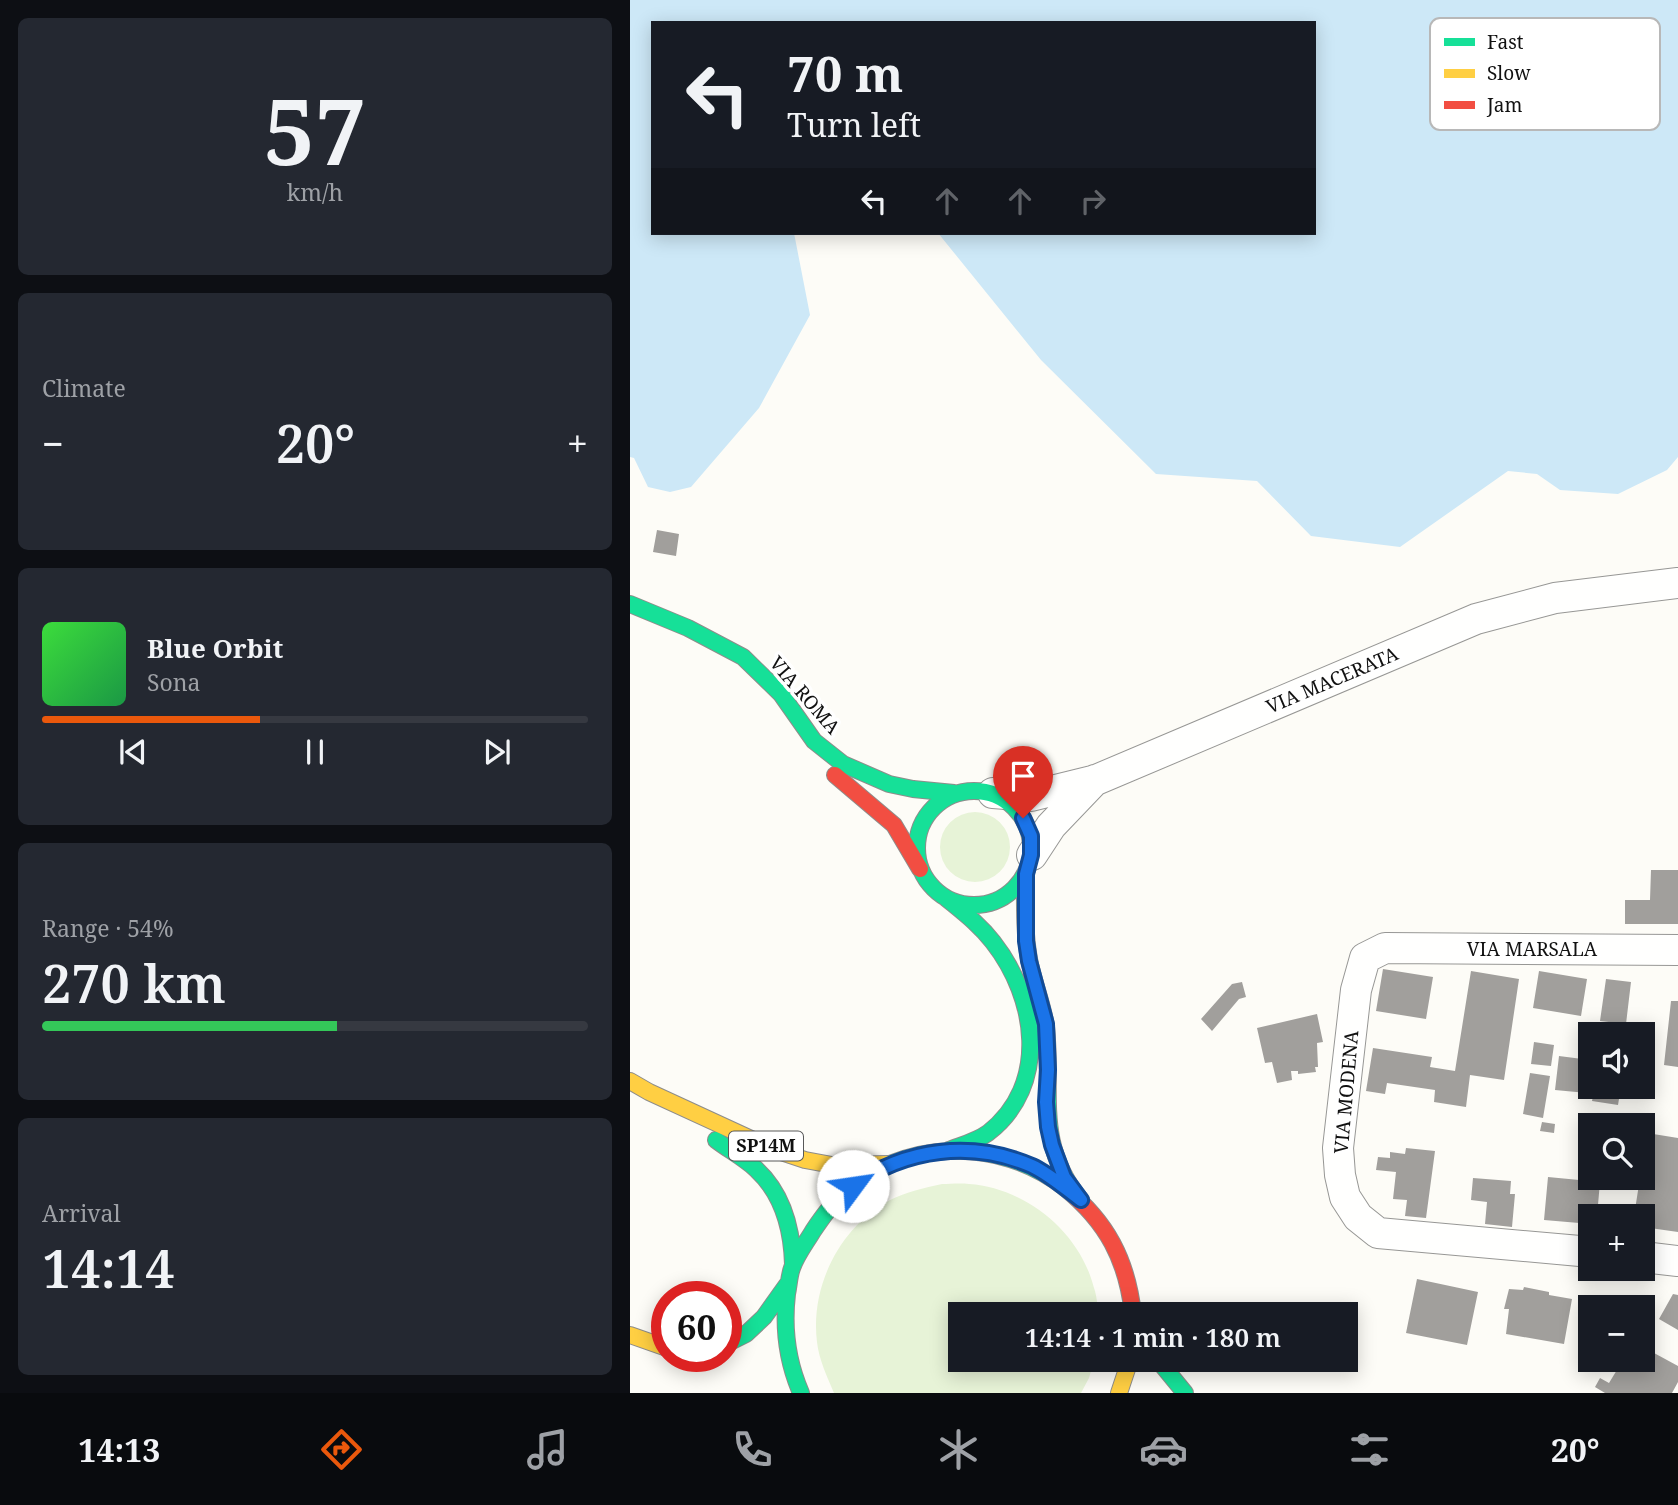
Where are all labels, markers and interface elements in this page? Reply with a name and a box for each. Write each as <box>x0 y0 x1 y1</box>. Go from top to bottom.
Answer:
legend <box>1430 18 1660 130</box>
text: Fast <box>1487 29 1524 55</box>
text: 70 m <box>787 40 903 106</box>
icon: left <box>672 49 763 140</box>
text: Slow <box>1487 60 1531 86</box>
text: 57 <box>264 68 366 192</box>
text: Jam <box>1486 92 1522 118</box>
text: Turn left <box>787 103 921 146</box>
text: km/h <box>287 176 343 208</box>
icon: left <box>855 182 893 220</box>
icon: ahead <box>928 182 966 220</box>
icon: ahead <box>1001 182 1039 220</box>
icon: right <box>1074 182 1112 220</box>
text: Climate <box>42 372 126 404</box>
text: 20° <box>276 407 355 478</box>
text: − <box>42 417 64 469</box>
text: + <box>567 417 588 469</box>
text: Blue Orbit <box>147 630 283 666</box>
street label: VIA MACERATA <box>1262 640 1403 720</box>
street label: VIA ROMA <box>764 650 847 740</box>
text: Sona <box>147 666 201 698</box>
icon: previous <box>114 733 152 771</box>
icon: pause <box>296 733 334 771</box>
icon: next <box>478 733 516 771</box>
pin <box>993 746 1053 818</box>
icon: arrive <box>1004 757 1042 795</box>
text: Range · 54% <box>42 912 174 944</box>
street label: VIA MARSALA <box>1467 936 1598 962</box>
text: 270 km <box>42 947 226 1018</box>
map controls <box>1578 1022 1655 1372</box>
button: sound <box>1578 1022 1655 1099</box>
street label: VIA MODENA <box>1328 1029 1364 1155</box>
button: search <box>1578 1113 1655 1190</box>
road number: SP14M <box>729 1132 803 1161</box>
position arrow <box>816 1149 890 1223</box>
text: Arrival <box>42 1197 121 1229</box>
button: + <box>1578 1204 1655 1281</box>
text: 14:14 <box>42 1232 175 1303</box>
speed limit sign: 60 <box>651 1281 742 1372</box>
button: − <box>1578 1295 1655 1372</box>
text: 14:14 · 1 min · 180 m <box>1025 1319 1281 1355</box>
icon: directions <box>317 1425 366 1474</box>
icon: music <box>523 1425 572 1474</box>
icon: phone <box>728 1425 777 1474</box>
icon: climate <box>934 1425 983 1474</box>
icon: car <box>1139 1425 1188 1474</box>
icon: filters <box>1345 1425 1394 1474</box>
text: 14:13 <box>78 1428 160 1471</box>
text: 20° <box>1551 1428 1600 1471</box>

